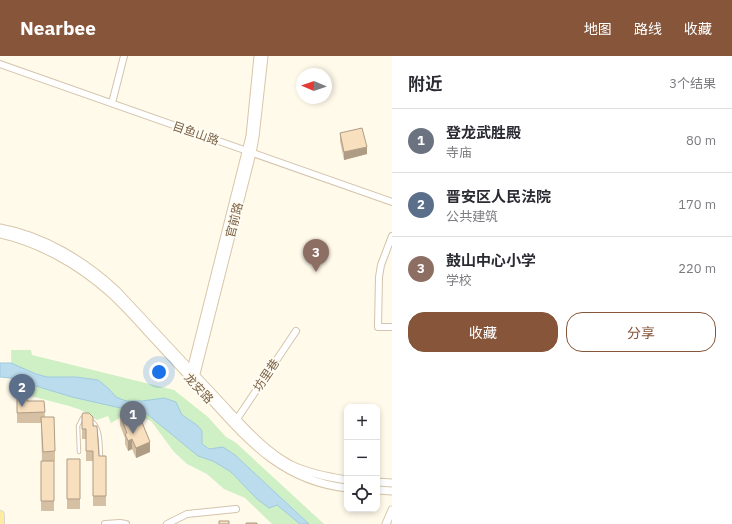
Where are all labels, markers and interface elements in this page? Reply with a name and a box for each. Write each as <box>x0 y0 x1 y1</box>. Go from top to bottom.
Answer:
text: Nearbee <box>20 16 96 40</box>
text: 地图 <box>584 20 612 38</box>
text: 路线 <box>634 20 662 38</box>
text: 收藏 <box>684 20 712 38</box>
north arrow <box>296 68 332 104</box>
text: 附近 <box>408 73 442 95</box>
text: 3个结果 <box>669 75 716 92</box>
street label: 目鱼山路 <box>171 118 221 148</box>
text: 登龙武胜殿 <box>446 123 521 142</box>
text: 1 <box>417 132 425 149</box>
text: 80 m <box>686 132 716 149</box>
text: 寺庙 <box>446 144 472 161</box>
text: 晋安区人民法院 <box>446 187 551 206</box>
text: 2 <box>417 196 425 213</box>
text: 170 m <box>678 196 716 213</box>
street label: 官前路 <box>222 201 246 239</box>
text: 公共建筑 <box>446 208 498 225</box>
pin: 3 <box>303 239 329 272</box>
text: 鼓山中心小学 <box>446 251 536 270</box>
text: 3 <box>417 260 425 277</box>
text: 220 m <box>678 260 716 277</box>
text: 学校 <box>446 272 472 289</box>
button: 收藏 <box>408 312 558 352</box>
button: 分享 <box>566 312 716 352</box>
street label: 坊里巷 <box>250 356 282 394</box>
your location <box>149 362 169 382</box>
street label: 龙安路 <box>181 370 217 406</box>
pin: 2 <box>9 374 35 407</box>
pin: 1 <box>120 401 146 434</box>
map controls <box>344 404 380 512</box>
button: + <box>344 404 380 440</box>
button: − <box>344 440 380 476</box>
button: locate <box>344 476 380 512</box>

